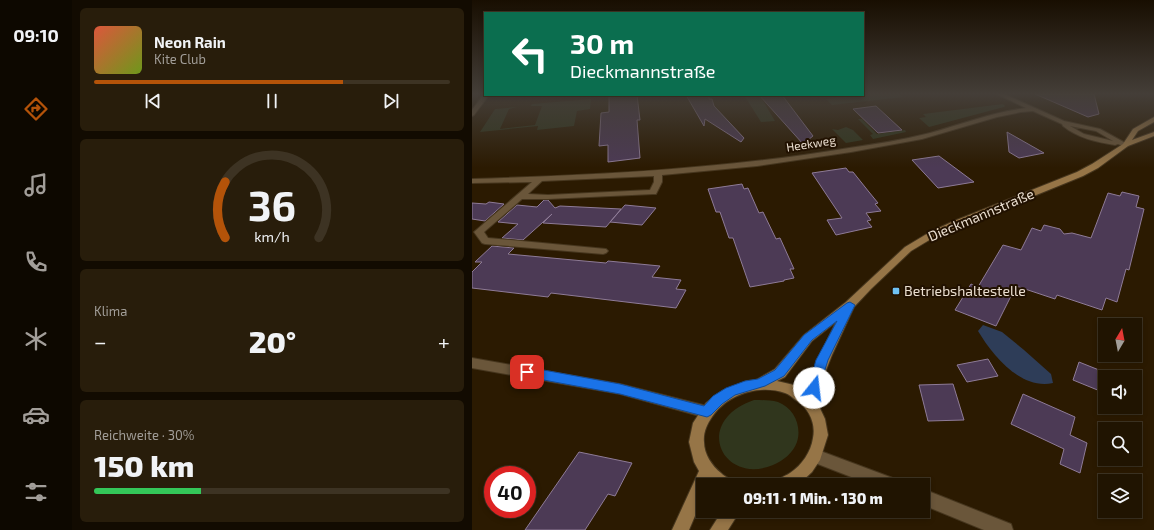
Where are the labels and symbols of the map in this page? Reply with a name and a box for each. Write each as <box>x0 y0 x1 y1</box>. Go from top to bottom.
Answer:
street label: Heekweg <box>785 132 837 154</box>
street label: Dieckmannstraße <box>925 185 1036 244</box>
place label: Betriebshaltestelle <box>904 282 1026 299</box>
marker: Betriebshaltestelle <box>891 286 901 296</box>
north arrow <box>1098 318 1142 362</box>
pin <box>510 355 544 389</box>
position arrow <box>793 367 835 409</box>
speed limit sign: 40 <box>484 466 536 518</box>

